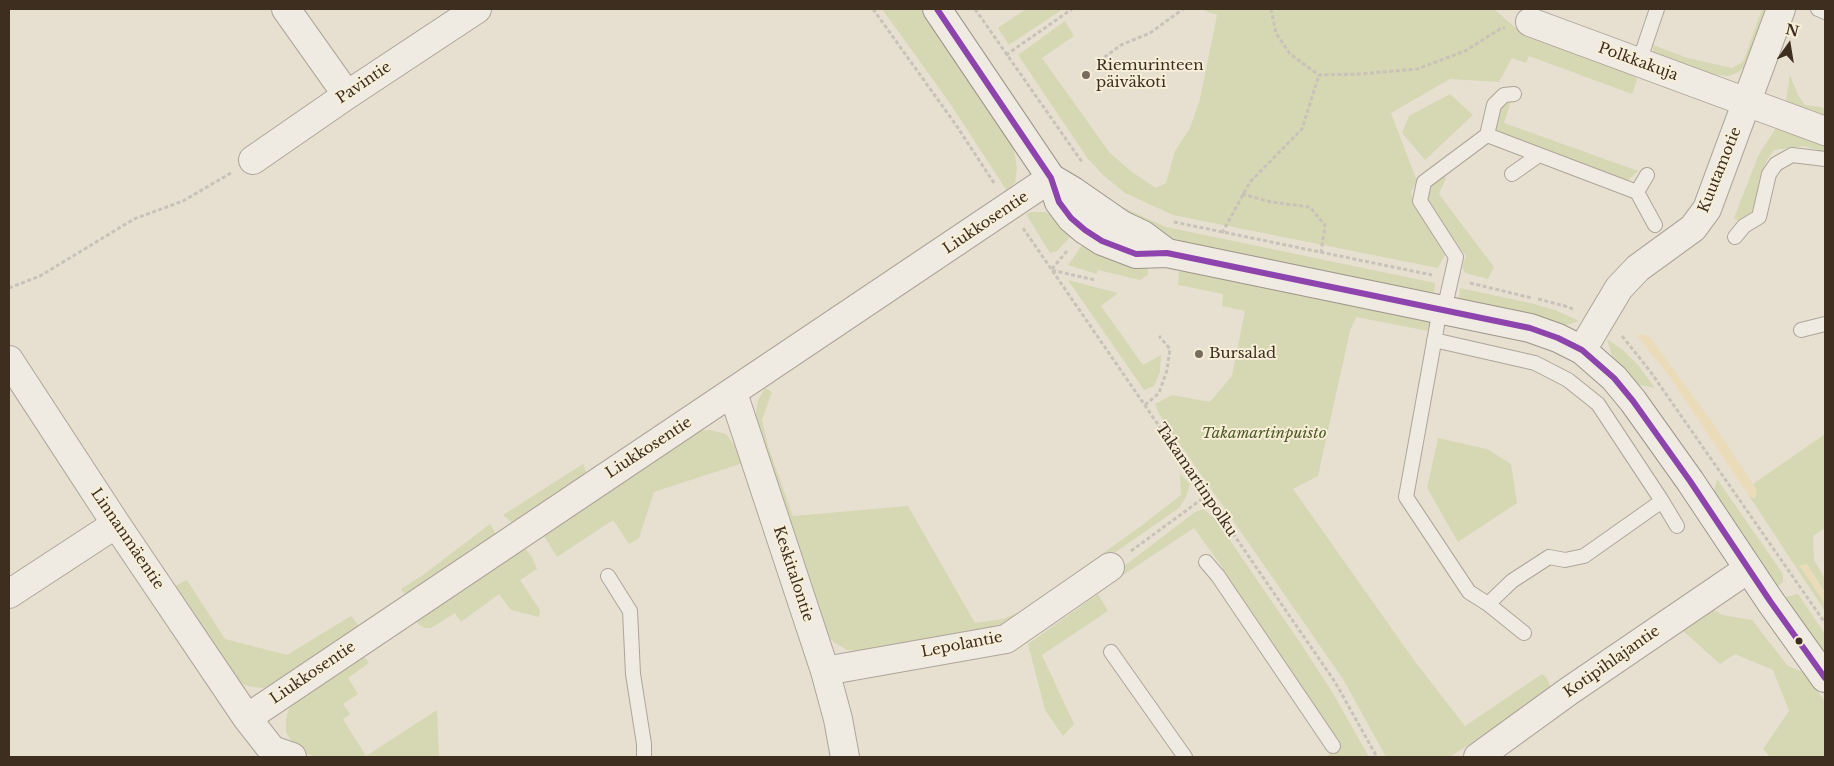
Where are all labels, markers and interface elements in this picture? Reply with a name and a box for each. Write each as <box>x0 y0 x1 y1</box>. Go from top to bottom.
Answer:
north arrow <box>1764 20 1814 70</box>
text: N <box>1784 20 1801 41</box>
street label: Polkkakuja <box>1596 39 1680 85</box>
place label: Riemurinteen päiväkoti <box>1096 57 1203 92</box>
street label: Pavintie <box>333 58 395 108</box>
marker: Riemurinteen päiväkoti <box>1080 69 1092 81</box>
street label: Kuutamotie <box>1695 124 1745 216</box>
street label: Liukkosentie <box>940 188 1032 258</box>
place label: Bursalad <box>1209 345 1276 363</box>
marker: Bursalad <box>1193 348 1205 360</box>
street label: Liukkosentie <box>603 414 695 482</box>
street label: Takamartinpolku <box>1151 420 1241 540</box>
park label: Takamartinpuisto <box>1201 425 1327 443</box>
street label: Linnanmäentie <box>87 485 167 593</box>
street label: Keskitalontie <box>769 524 817 624</box>
street label: Kotipihlajantie <box>1560 622 1664 702</box>
street label: Lepolantie <box>920 628 1004 662</box>
unlabelled marker <box>1794 636 1804 646</box>
street label: Liukkosentie <box>267 638 359 708</box>

